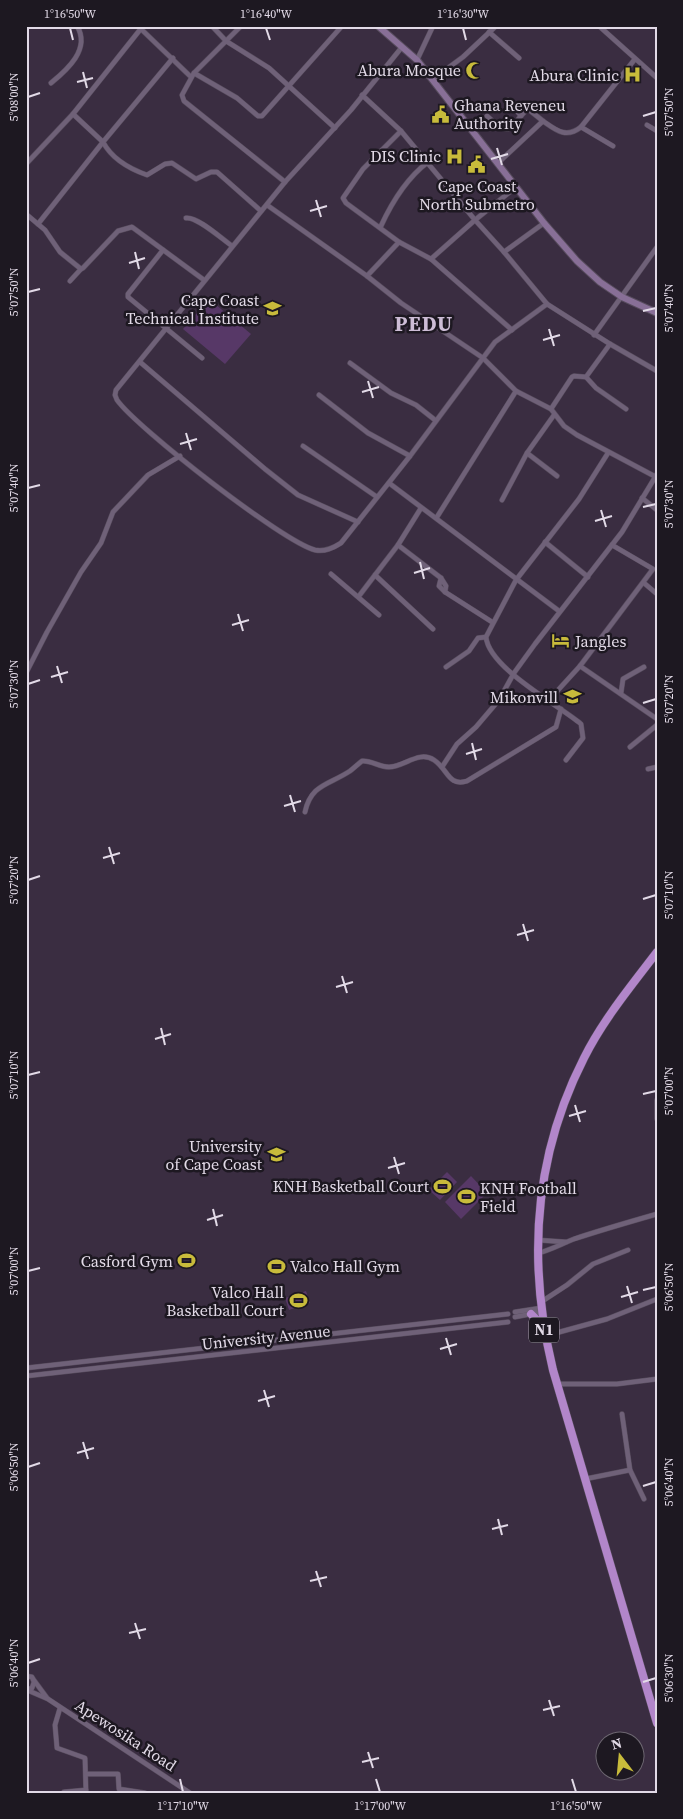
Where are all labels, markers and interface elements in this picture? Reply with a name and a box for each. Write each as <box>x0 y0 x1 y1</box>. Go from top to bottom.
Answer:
text: 1°16'50"W <box>44 6 96 22</box>
text: 1°16'40"W <box>240 6 292 22</box>
text: 1°16'30"W <box>437 6 489 22</box>
place label: Abura Mosque <box>357 59 461 81</box>
mosque icon: Abura Mosque <box>465 60 485 80</box>
place label: Abura Clinic <box>530 64 619 86</box>
hospital icon: Abura Clinic <box>623 65 643 85</box>
text: 5°08'00"N <box>6 72 22 122</box>
text: 5°07'50"N <box>661 87 677 137</box>
place label: Ghana Reveneu Authority <box>454 94 566 134</box>
public building icon: Ghana Reveneu Authority <box>430 104 450 124</box>
place label: DIS Clinic <box>370 145 441 167</box>
hospital icon: DIS Clinic <box>445 146 465 166</box>
public building icon: Cape Coast North Submetro <box>467 155 487 175</box>
place label: Cape Coast North Submetro <box>419 175 535 215</box>
text: 5°07'50"N <box>6 267 22 317</box>
text: 5°07'40"N <box>661 283 677 333</box>
place label: Cape Coast Technical Institute <box>126 289 260 329</box>
school or university icon: Cape Coast Technical Institute <box>263 299 283 319</box>
district label: PEDU <box>395 309 453 338</box>
text: 5°07'40"N <box>6 463 22 513</box>
text: 5°07'30"N <box>661 479 677 529</box>
place label: Jangles <box>574 630 626 652</box>
hotel icon: Jangles <box>551 631 571 651</box>
text: 5°07'30"N <box>6 659 22 709</box>
text: 5°07'20"N <box>661 674 677 724</box>
place label: Mikonvill <box>490 686 558 708</box>
school or university icon: Mikonvill <box>562 687 582 707</box>
text: 5°07'20"N <box>6 855 22 905</box>
text: 5°07'10"N <box>661 870 677 920</box>
text: 5°07'10"N <box>6 1050 22 1100</box>
text: 5°07'00"N <box>661 1066 677 1116</box>
place label: University of Cape Coast <box>166 1135 263 1175</box>
school or university icon: University of Cape Coast <box>266 1145 286 1165</box>
place label: KNH Basketball Court <box>273 1175 430 1197</box>
sports icon: KNH Basketball Court <box>433 1176 453 1196</box>
place label: KNH Football Field <box>480 1177 577 1217</box>
sports icon: KNH Football Field <box>456 1187 476 1207</box>
text: 5°07'00"N <box>6 1246 22 1296</box>
place label: Casford Gym <box>81 1250 173 1272</box>
sports icon: Casford Gym <box>177 1251 197 1271</box>
place label: Valco Hall Gym <box>290 1255 400 1277</box>
sports icon: Valco Hall Gym <box>266 1256 286 1276</box>
text: 5°06'50"N <box>661 1262 677 1312</box>
place label: Valco Hall Basketball Court <box>166 1281 285 1321</box>
sports icon: Valco Hall Basketball Court <box>288 1291 308 1311</box>
road number: N1 <box>529 1318 559 1342</box>
street label: University Avenue <box>201 1319 331 1355</box>
text: 5°06'50"N <box>6 1442 22 1492</box>
text: 5°06'40"N <box>661 1457 677 1507</box>
text: 5°06'40"N <box>6 1638 22 1688</box>
text: 5°06'30"N <box>661 1653 677 1703</box>
street label: Apewosika Road <box>71 1694 181 1776</box>
north arrow <box>596 1732 646 1782</box>
text: N <box>609 1732 624 1755</box>
text: 1°17'10"W <box>157 1798 209 1814</box>
text: 1°17'00"W <box>354 1798 406 1814</box>
text: 1°16'50"W <box>550 1798 602 1814</box>

